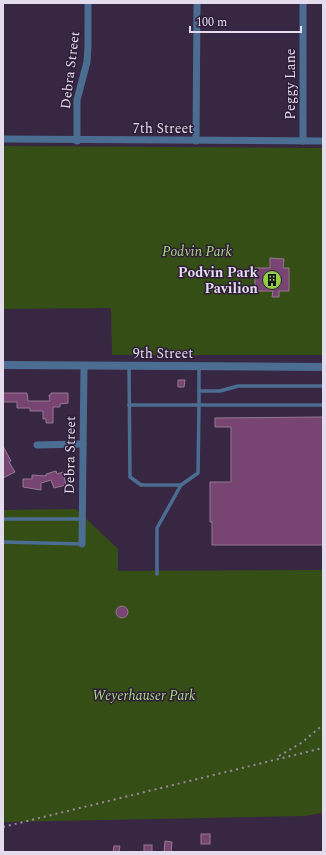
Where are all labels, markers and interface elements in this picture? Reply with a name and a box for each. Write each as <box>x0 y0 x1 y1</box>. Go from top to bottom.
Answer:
scale bar <box>190 8 301 34</box>
text: 100 m <box>196 13 227 32</box>
street label: Debra Street <box>55 30 85 110</box>
street label: Peggy Lane <box>280 48 301 120</box>
street label: 7th Street <box>133 118 193 139</box>
park label: Podvin Park <box>162 241 232 262</box>
place label: Podvin Park Pavilion <box>178 262 259 299</box>
building icon: Podvin Park Pavilion <box>261 269 283 291</box>
street label: 9th Street <box>133 343 193 364</box>
street label: Debra Street <box>59 416 81 494</box>
park label: Weyerhauser Park <box>92 685 196 706</box>

